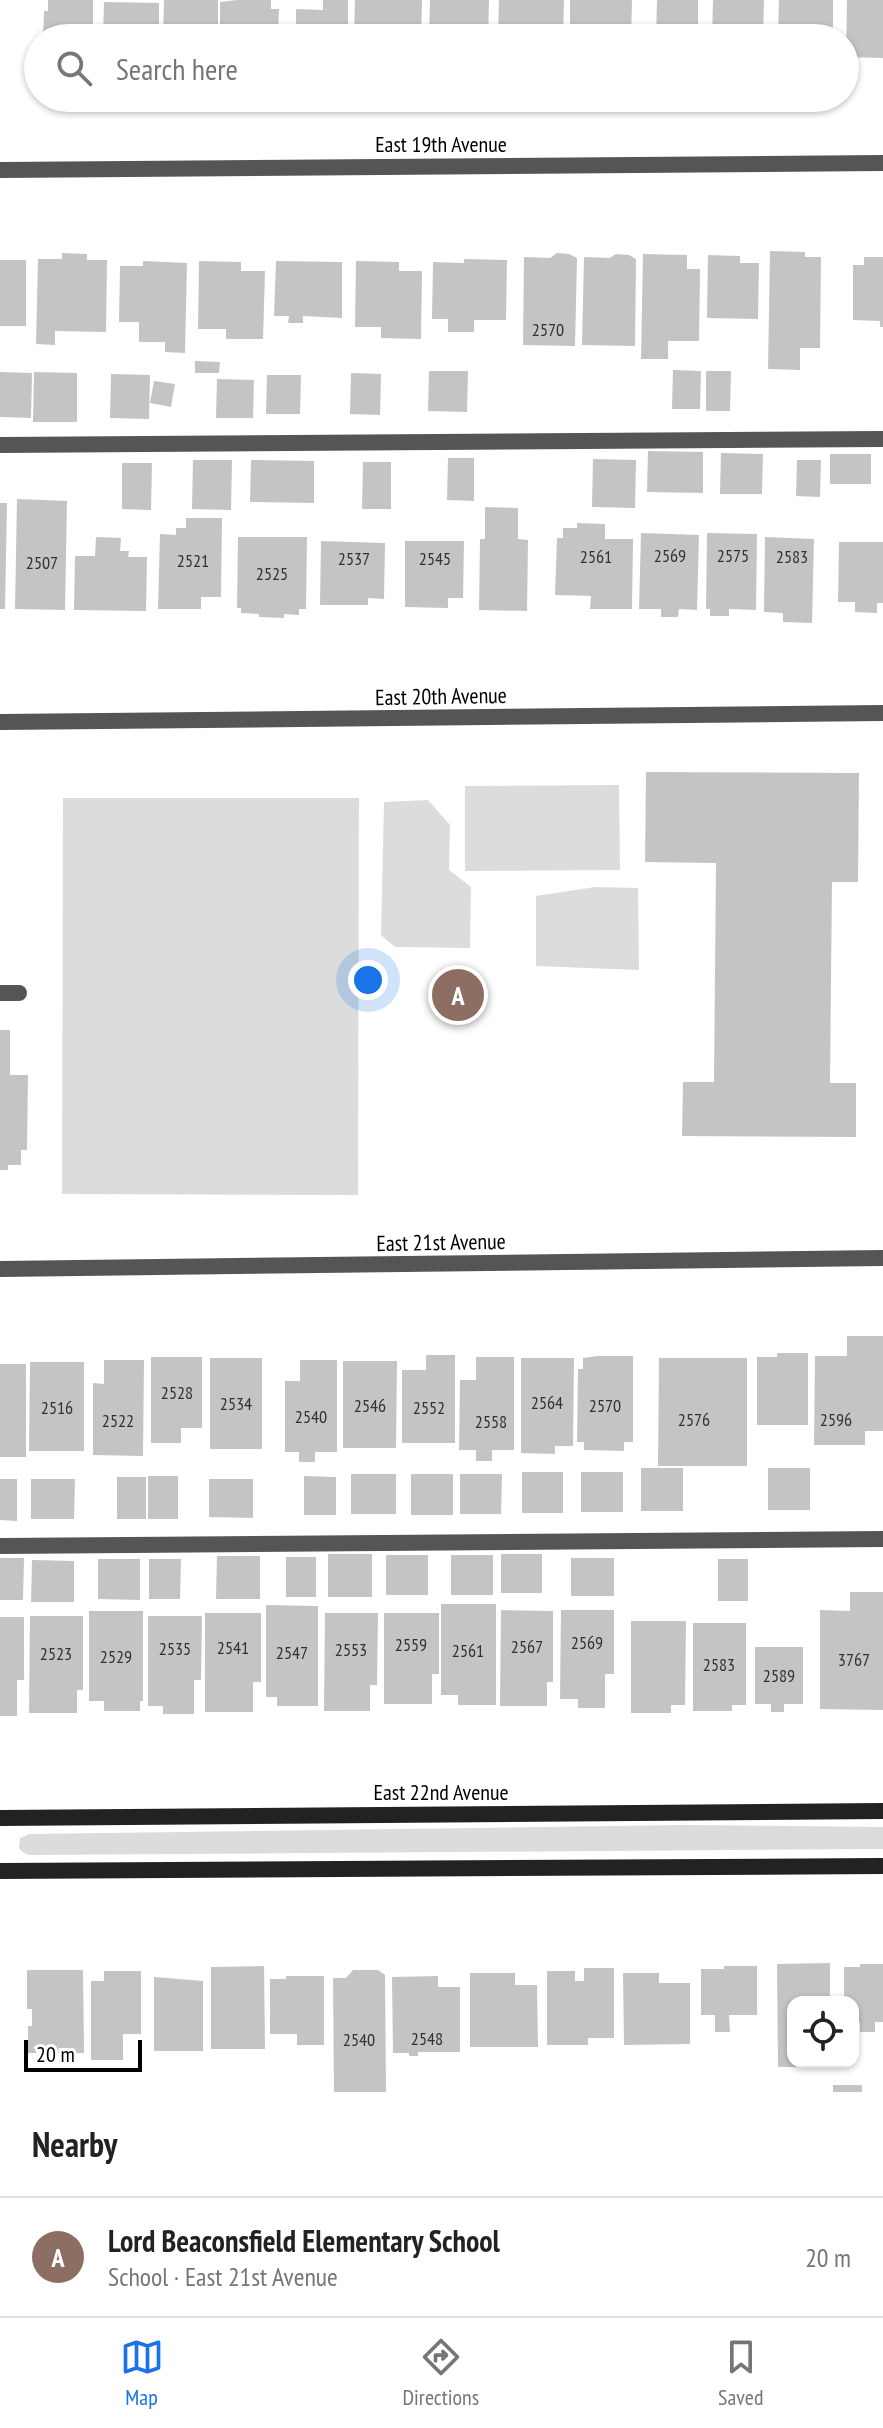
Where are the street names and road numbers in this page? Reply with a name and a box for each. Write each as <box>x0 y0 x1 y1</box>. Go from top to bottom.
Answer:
street label: East 19th Avenue <box>375 130 507 158</box>
street label: East 20th Avenue <box>375 681 507 711</box>
street label: East 21st Avenue <box>376 1227 506 1257</box>
street label: East 22nd Avenue <box>373 1778 509 1806</box>

